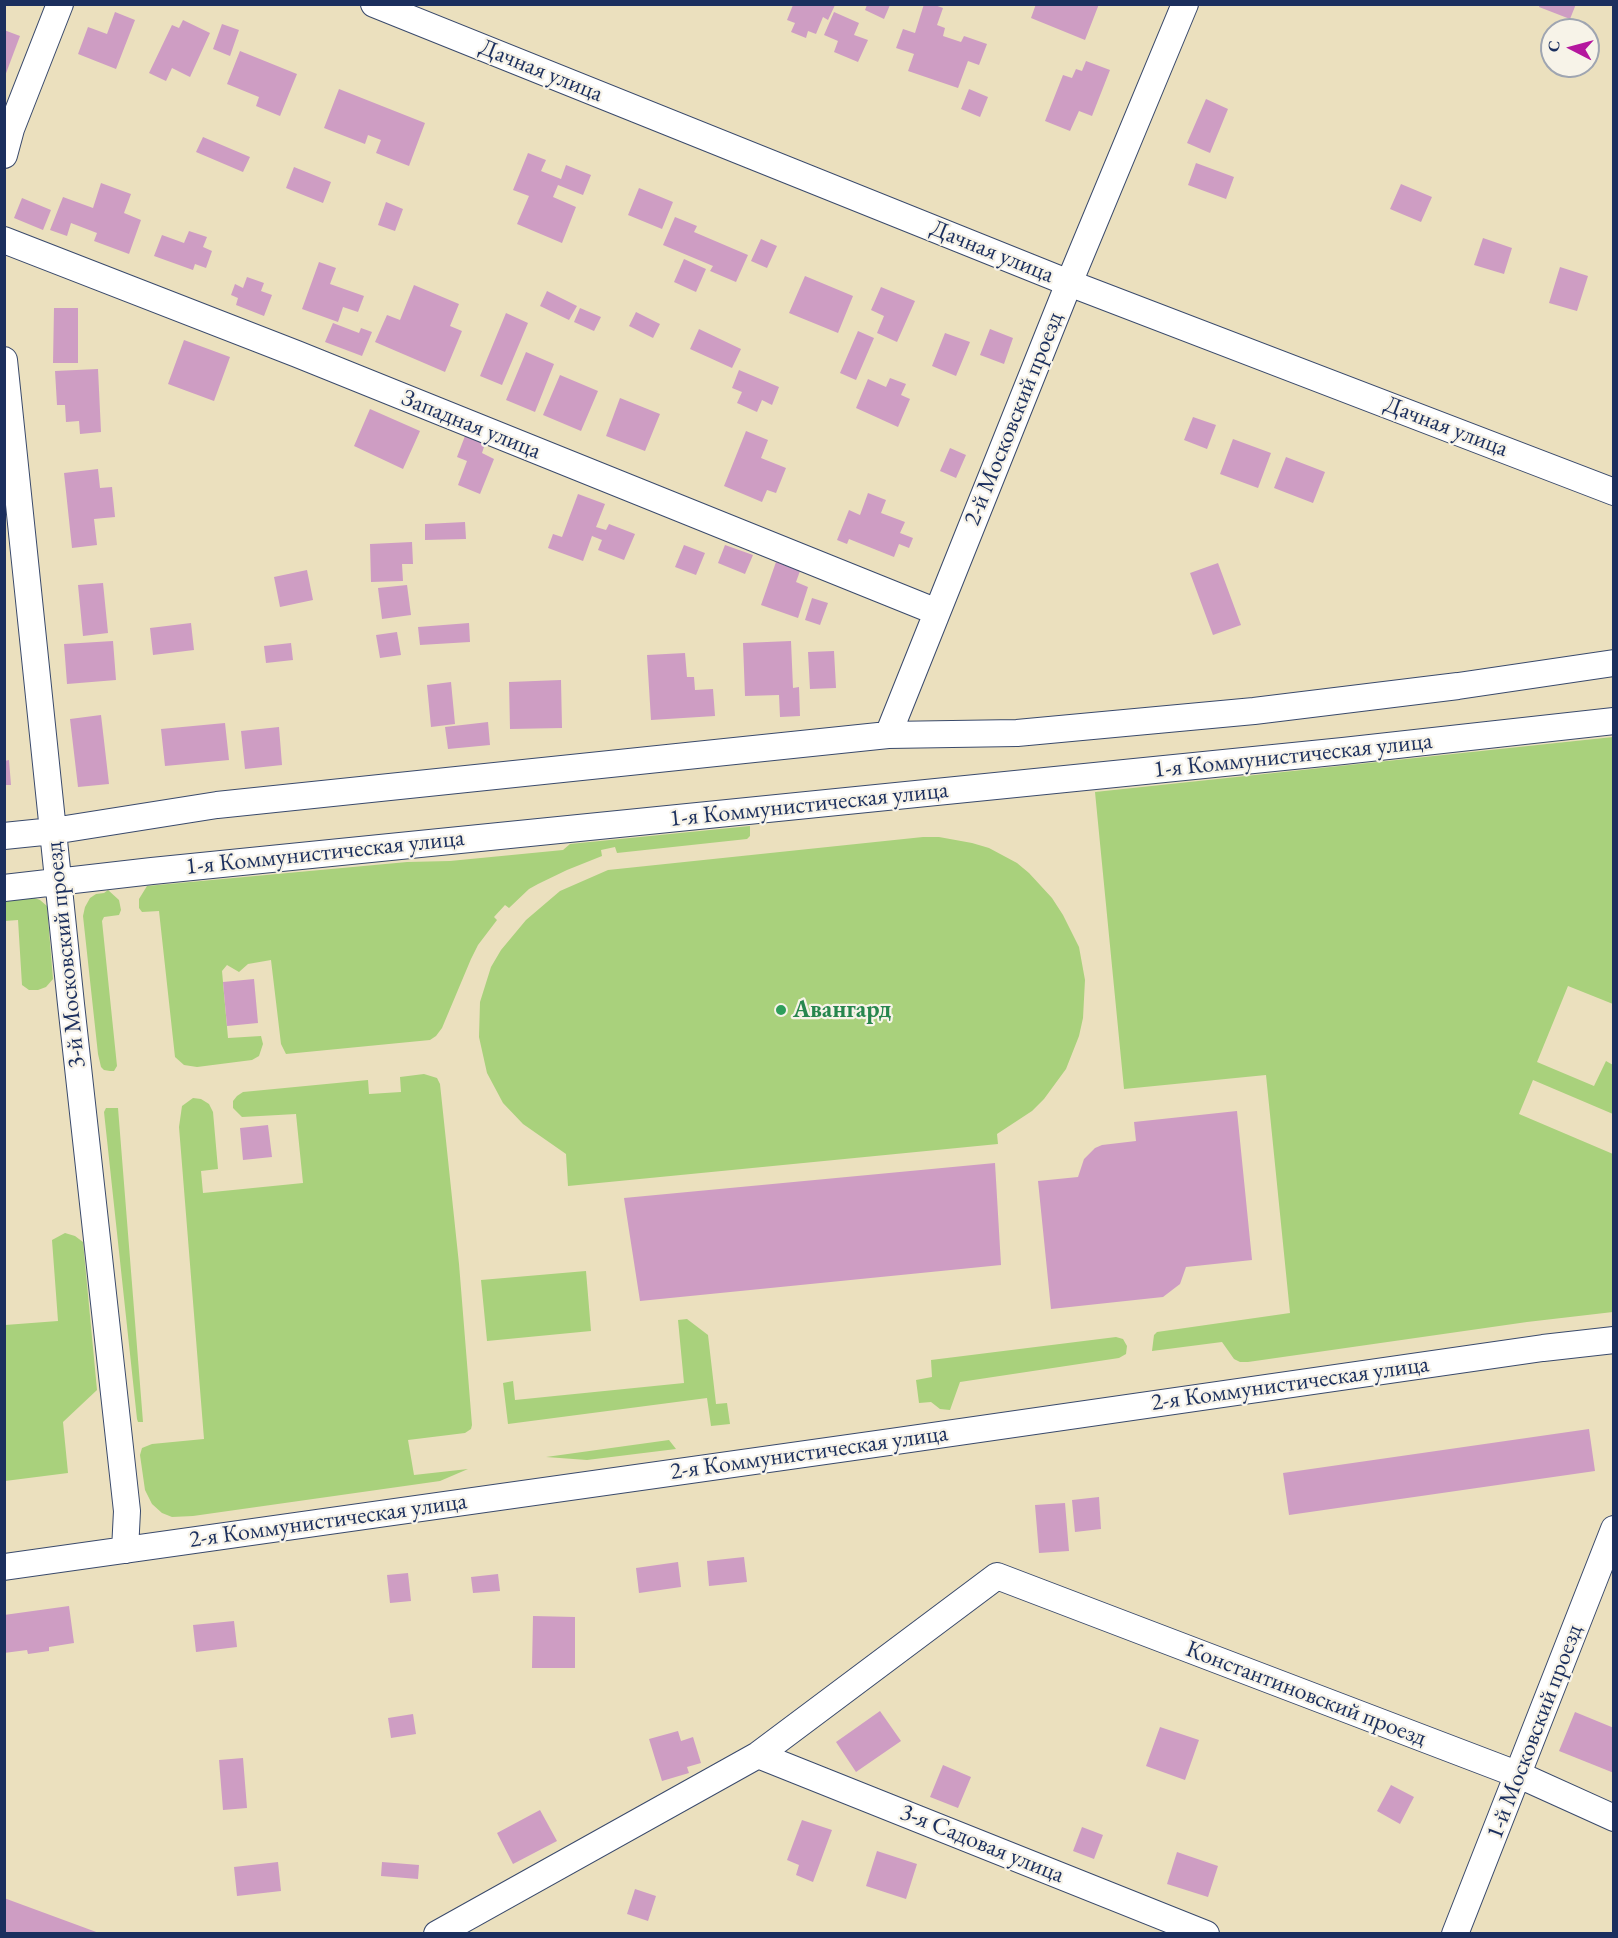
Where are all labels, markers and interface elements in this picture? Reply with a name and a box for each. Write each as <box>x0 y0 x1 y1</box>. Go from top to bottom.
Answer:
north arrow <box>1540 18 1600 78</box>
street label: Дачная улица <box>475 33 607 109</box>
text: С <box>1543 40 1565 53</box>
street label: Дачная улица <box>926 214 1058 290</box>
street label: 2-й Московский проезд <box>958 308 1070 530</box>
street label: Западная улица <box>397 384 545 466</box>
street label: Дачная улица <box>1380 390 1512 464</box>
street label: 1-я Коммунистическая улица <box>1152 727 1434 785</box>
street label: 1-я Коммунистическая улица <box>668 776 950 834</box>
street label: 1-я Коммунистическая улица <box>184 824 466 882</box>
street label: 3-й Московский проезд <box>40 840 92 1070</box>
place label: Авангард <box>793 996 891 1024</box>
marker: Авангард <box>774 1003 788 1017</box>
street label: 2-я Коммунистическая улица <box>1149 1350 1431 1418</box>
street label: 2-я Коммунистическая улица <box>668 1419 950 1487</box>
street label: 2-я Коммунистическая улица <box>187 1487 469 1555</box>
street label: 1-й Московский проезд <box>1481 1621 1589 1843</box>
street label: Константиновский проезд <box>1182 1635 1430 1753</box>
street label: 3-я Садовая улица <box>896 1798 1068 1890</box>

